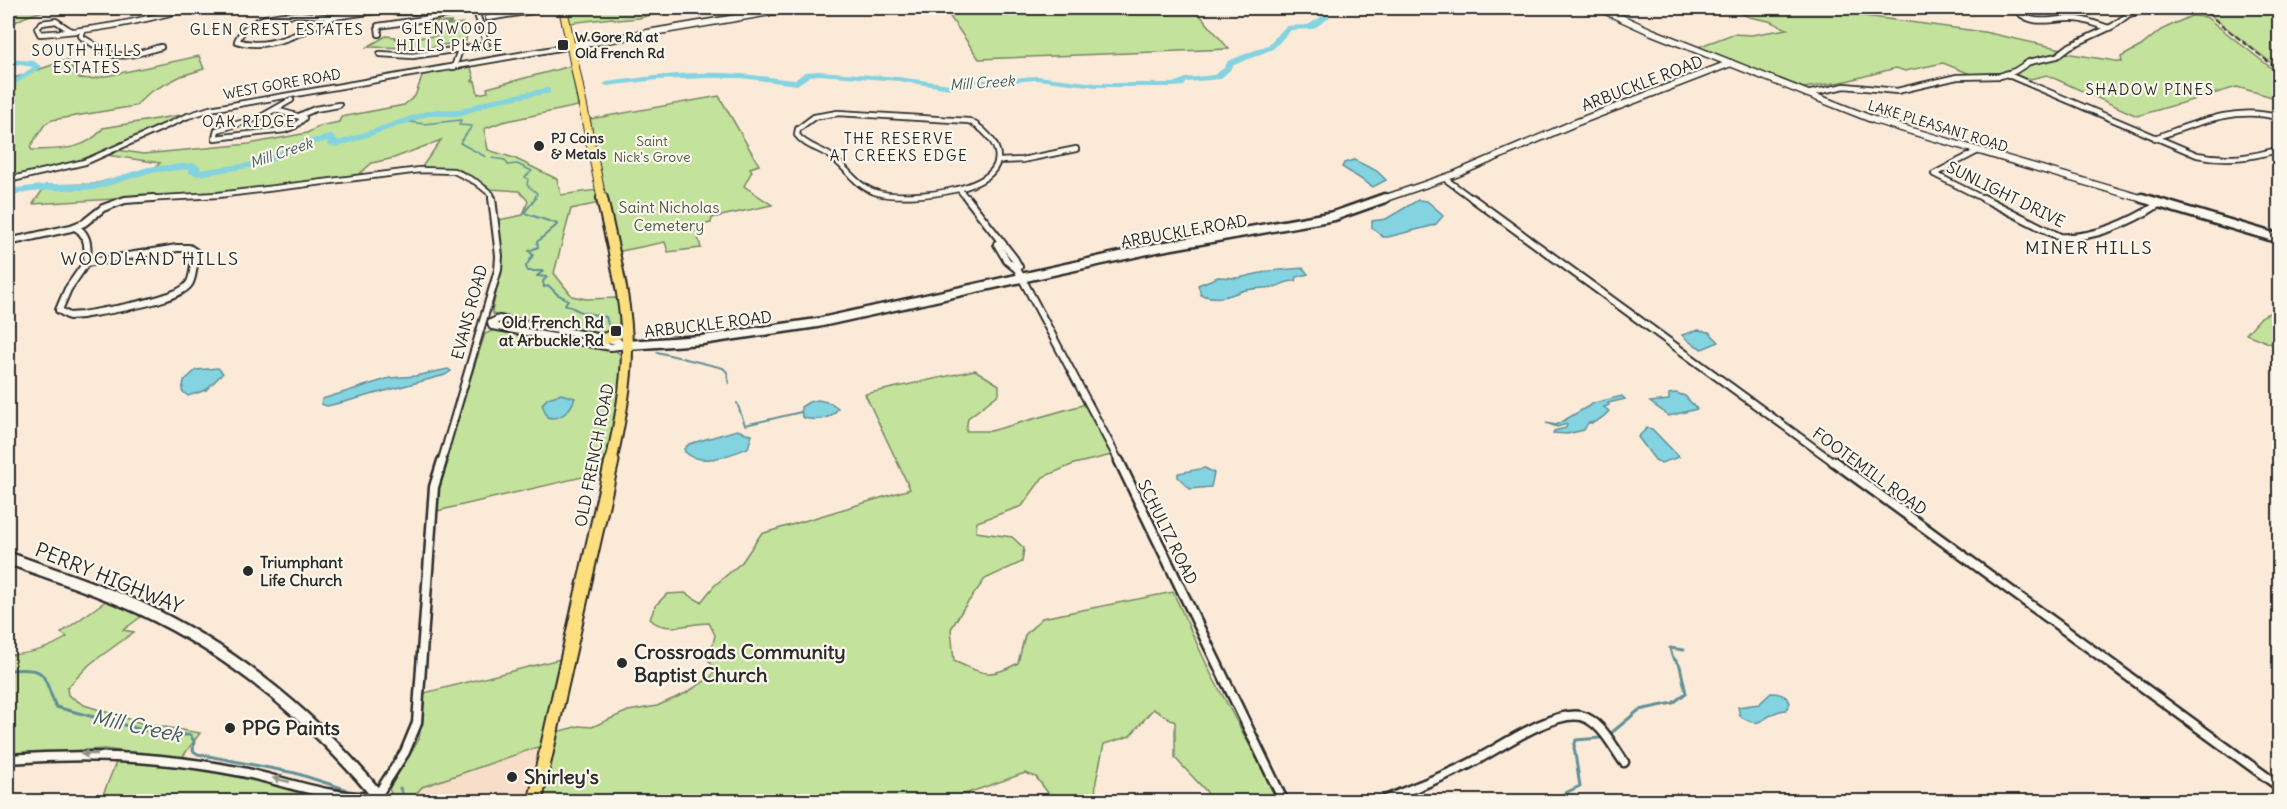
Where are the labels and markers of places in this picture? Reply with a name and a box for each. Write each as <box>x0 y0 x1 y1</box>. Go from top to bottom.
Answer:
place label: W Gore Rd at Old French Rd <box>575 28 665 62</box>
marker: W Gore Rd at Old French Rd <box>556 38 570 52</box>
place label: PJ Coins & Metals <box>551 129 607 163</box>
marker: PJ Coins & Metals <box>532 139 546 153</box>
place label: Old French Rd at Arbuckle Rd <box>499 312 605 350</box>
marker: Old French Rd at Arbuckle Rd <box>609 324 623 338</box>
place label: Triumphant Life Church <box>260 552 343 590</box>
marker: Triumphant Life Church <box>241 564 255 578</box>
place label: Crossroads Community Baptist Church <box>634 639 846 687</box>
marker: Crossroads Community Baptist Church <box>615 656 629 670</box>
place label: PPG Paints <box>242 715 340 740</box>
marker: PPG Paints <box>223 721 237 735</box>
place label: Shirley's <box>524 764 599 789</box>
marker: Shirley's <box>505 770 519 784</box>

